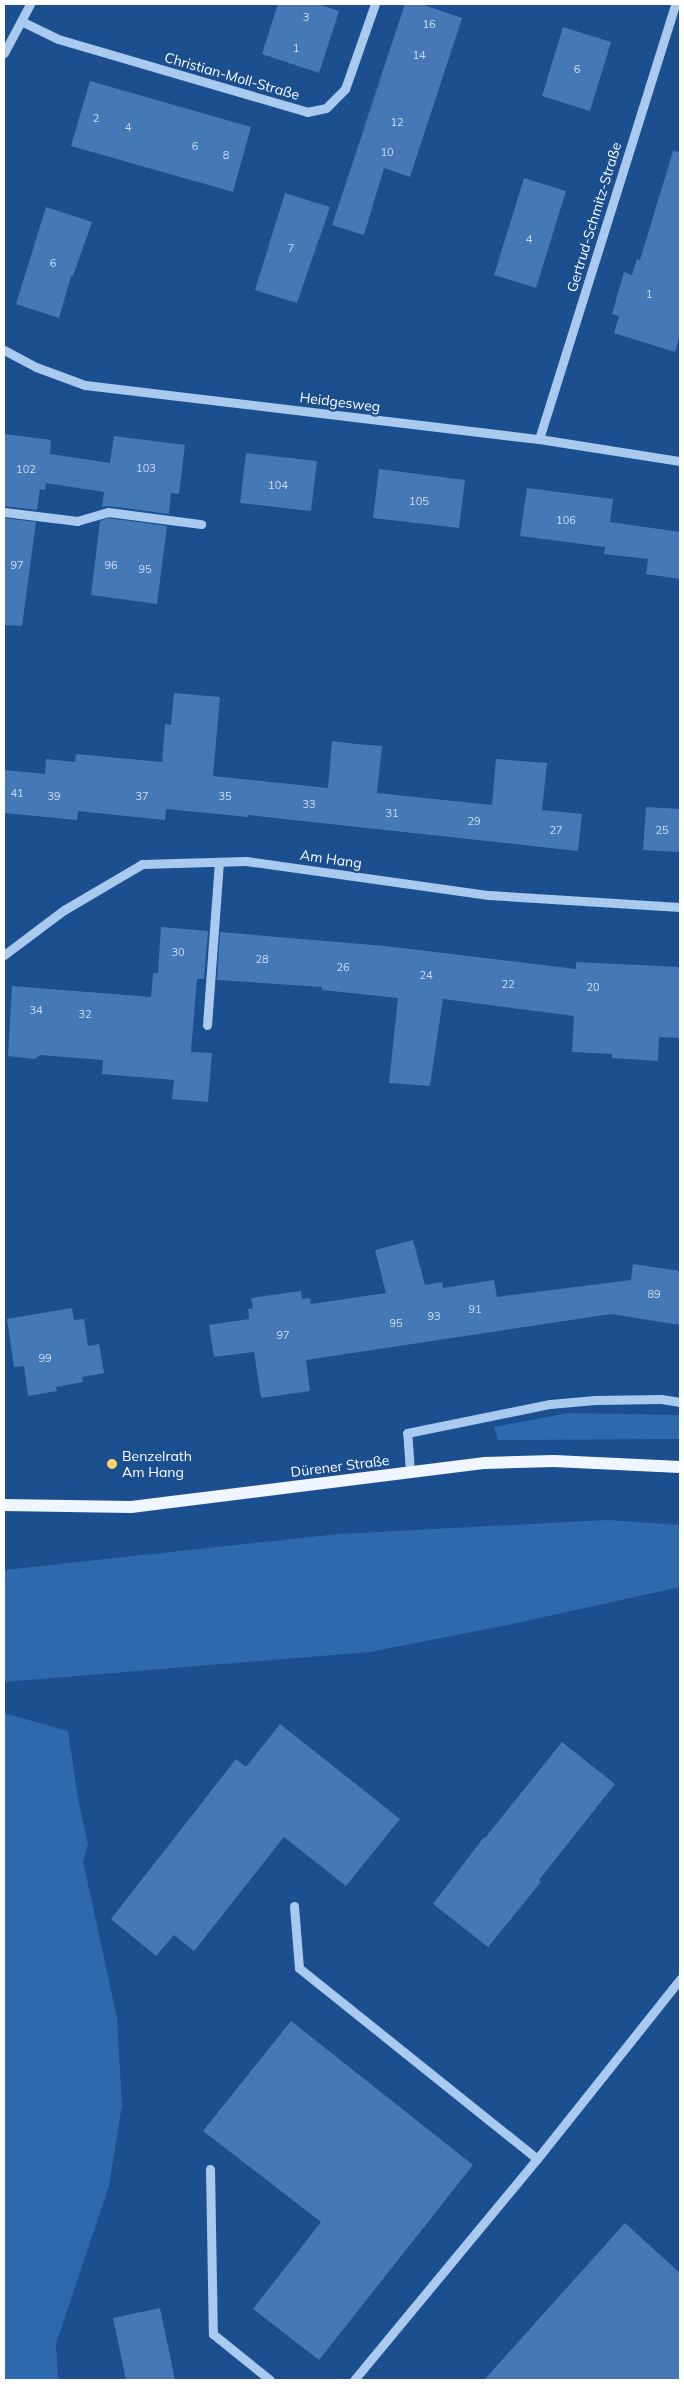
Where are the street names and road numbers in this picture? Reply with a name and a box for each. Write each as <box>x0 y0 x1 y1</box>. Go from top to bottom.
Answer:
street label: Christian-Moll-Straße <box>163 49 301 103</box>
street label: Gertrud-Schmitz-Straße <box>563 140 625 294</box>
street label: Heidgesweg <box>299 389 381 415</box>
street label: Am Hang <box>299 846 363 872</box>
street label: Dürener Straße <box>290 1452 390 1480</box>

